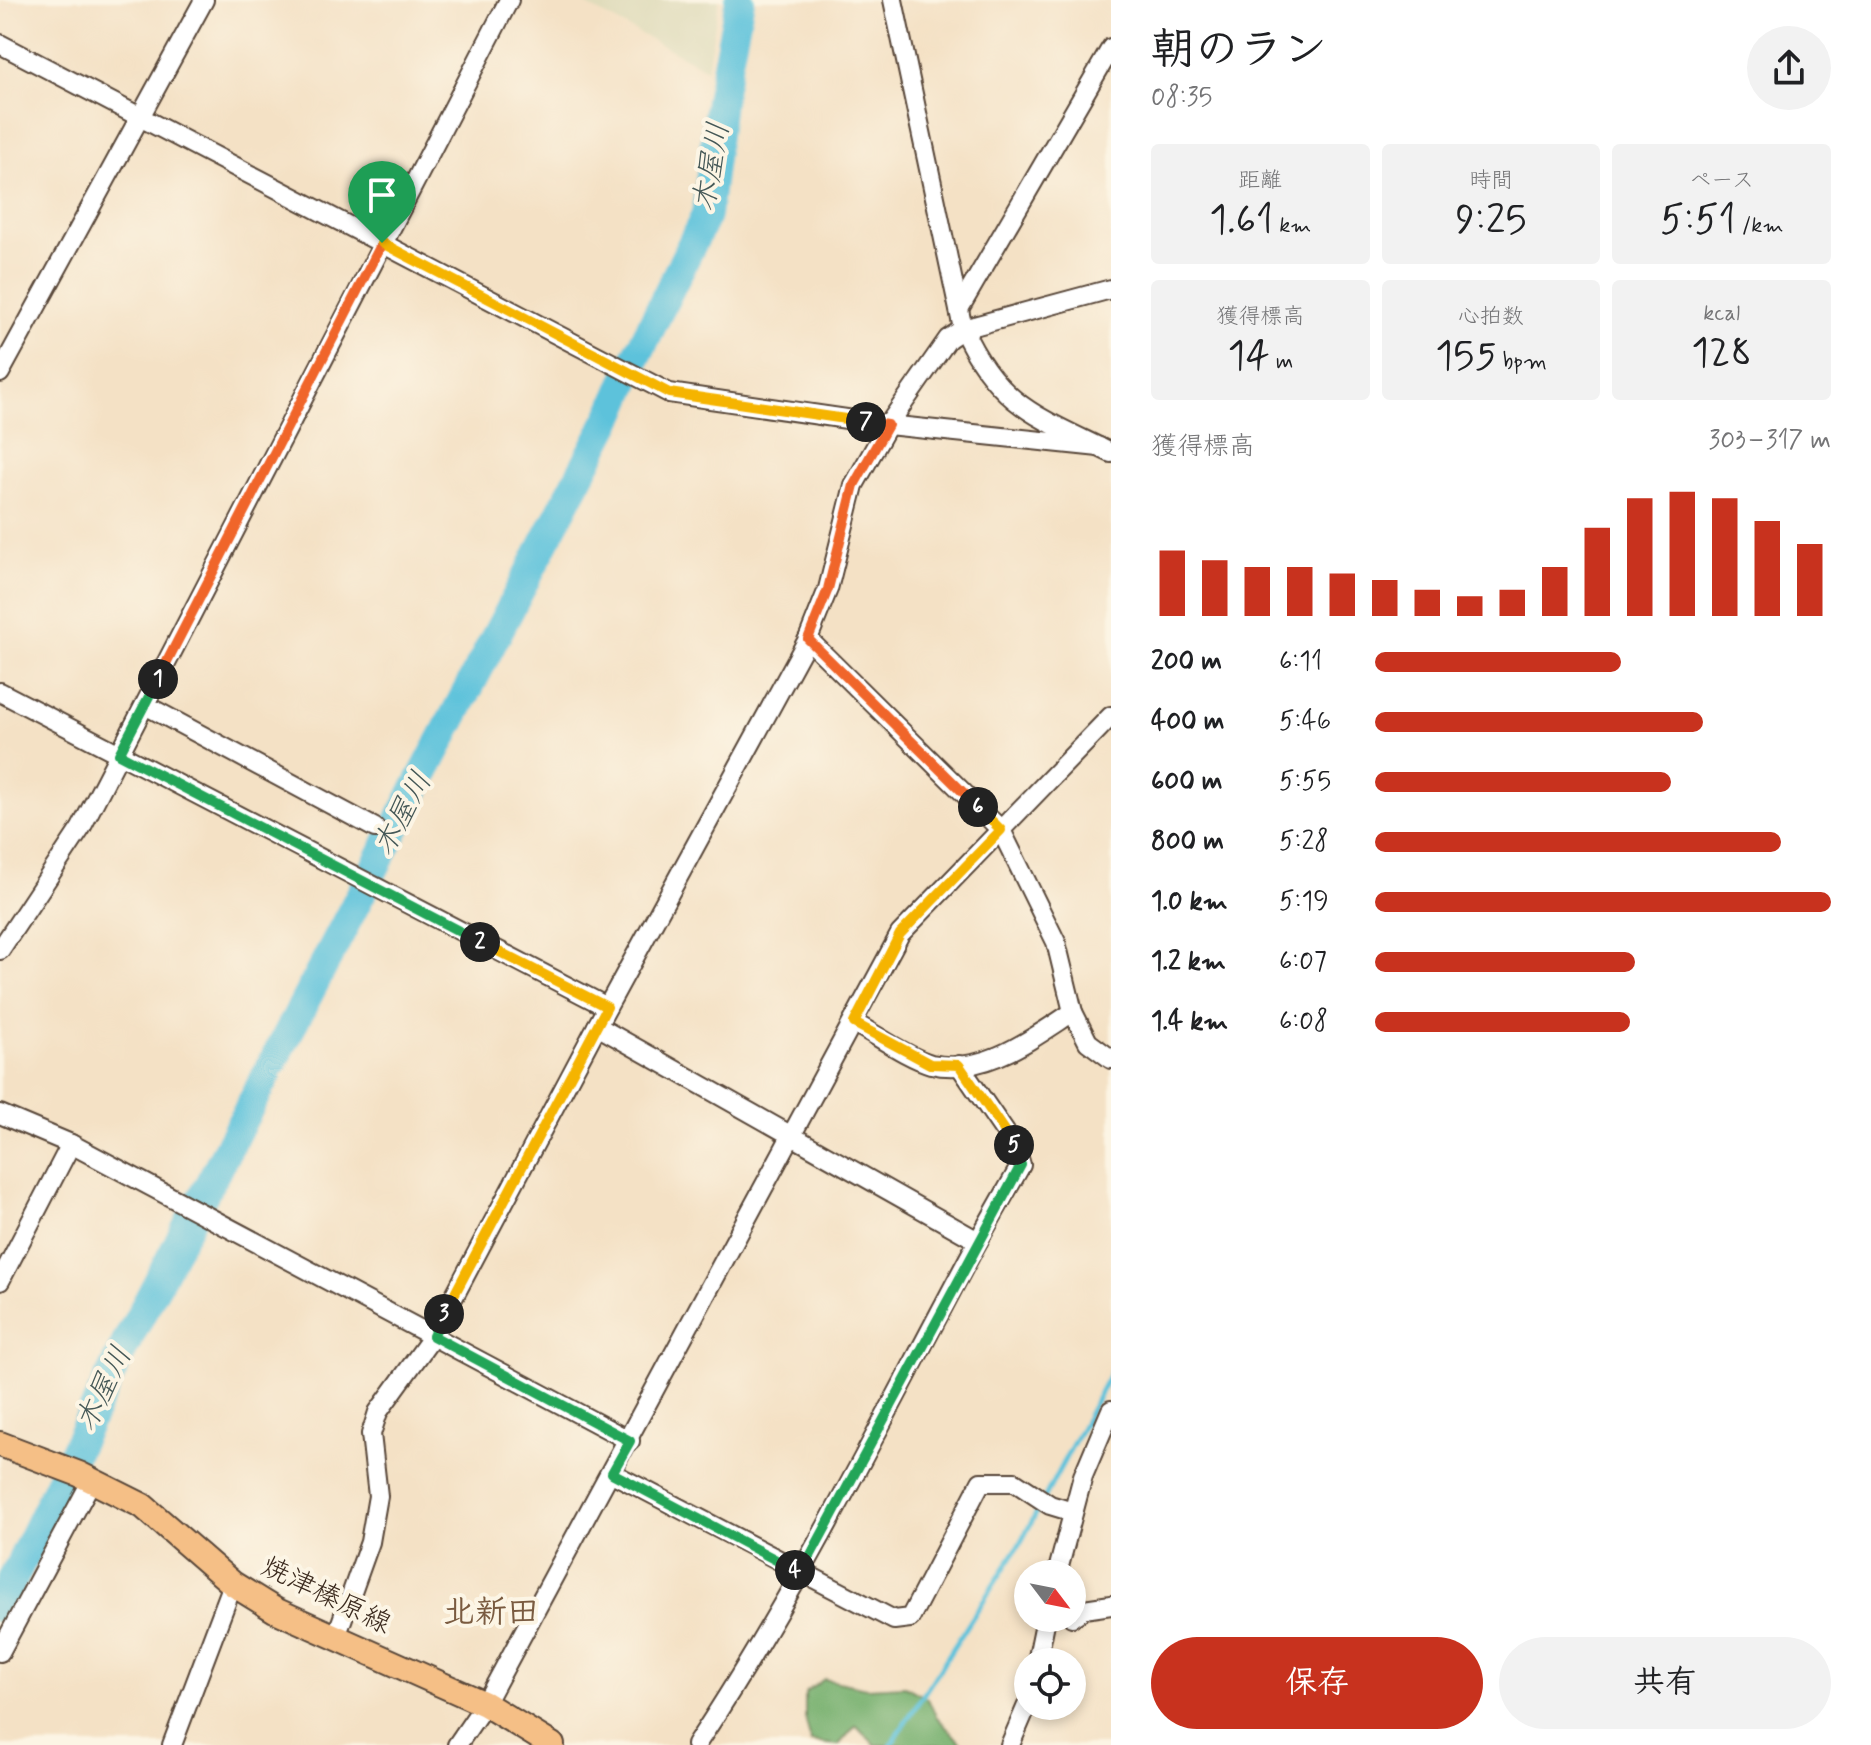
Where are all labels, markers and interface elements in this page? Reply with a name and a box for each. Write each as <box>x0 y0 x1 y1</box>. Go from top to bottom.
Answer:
text: 朝のラン <box>1151 22 1327 80</box>
button: share <box>1747 26 1831 110</box>
text: 08:35 <box>1151 81 1212 115</box>
water label: 木屋川 <box>685 119 739 215</box>
pin <box>348 161 416 243</box>
text: 距離 <box>1238 167 1282 195</box>
text: 時間 <box>1469 167 1513 195</box>
text: ペース <box>1689 167 1754 195</box>
icon: arrive <box>360 173 404 217</box>
text: 1.61 <box>1209 195 1273 247</box>
text: 9:25 <box>1455 195 1527 247</box>
text: 5:51 <box>1660 195 1736 247</box>
text: km <box>1273 212 1311 240</box>
text: /km <box>1736 212 1783 240</box>
text: kcal <box>1703 300 1740 328</box>
text: 獲得標高 <box>1216 303 1304 331</box>
text: 心拍数 <box>1458 303 1524 331</box>
text: 128 <box>1691 328 1752 380</box>
text: 14 <box>1228 331 1270 383</box>
text: 155 <box>1435 331 1497 383</box>
text: m <box>1270 348 1293 376</box>
text: bpm <box>1497 348 1547 376</box>
pin: 7 <box>846 402 886 442</box>
text: 7 <box>859 408 873 436</box>
text: 303–317 m <box>1709 424 1831 458</box>
text: 獲得標高 <box>1151 430 1255 464</box>
text: 200 m <box>1151 645 1222 679</box>
text: 6:11 <box>1279 645 1322 679</box>
pin: 1 <box>138 659 178 699</box>
text: 1 <box>153 665 163 693</box>
text: 400 m <box>1151 705 1224 739</box>
text: 5:46 <box>1279 705 1331 739</box>
water label: 木屋川 <box>365 765 441 863</box>
text: 600 m <box>1151 765 1223 799</box>
text: 5:55 <box>1279 765 1331 799</box>
pin: 6 <box>958 787 998 827</box>
text: 6 <box>972 793 984 821</box>
text: 800 m <box>1151 825 1224 859</box>
text: 5:28 <box>1279 825 1329 859</box>
text: 1.0 km <box>1151 885 1228 919</box>
text: 5:19 <box>1279 885 1329 919</box>
pin: 2 <box>460 922 500 962</box>
text: 2 <box>475 928 485 956</box>
text: 1.2 km <box>1151 945 1226 979</box>
text: 6:07 <box>1279 945 1327 979</box>
text: 1.4 km <box>1151 1005 1228 1039</box>
text: 6:08 <box>1279 1005 1328 1039</box>
pin: 5 <box>994 1125 1034 1165</box>
text: 5 <box>1007 1131 1021 1159</box>
pin: 3 <box>424 1294 464 1334</box>
text: 3 <box>439 1300 449 1328</box>
water label: 木屋川 <box>67 1340 141 1438</box>
street label: 焼津榛原線 <box>255 1549 397 1643</box>
pin: 4 <box>775 1550 815 1590</box>
text: 4 <box>789 1556 801 1584</box>
north arrow <box>1014 1560 1086 1632</box>
map controls <box>1014 1560 1086 1720</box>
district label: 北新田 <box>443 1592 539 1634</box>
button: 保存 <box>1151 1637 1483 1729</box>
button: 共有 <box>1499 1637 1831 1729</box>
button: locate <box>1014 1648 1086 1720</box>

